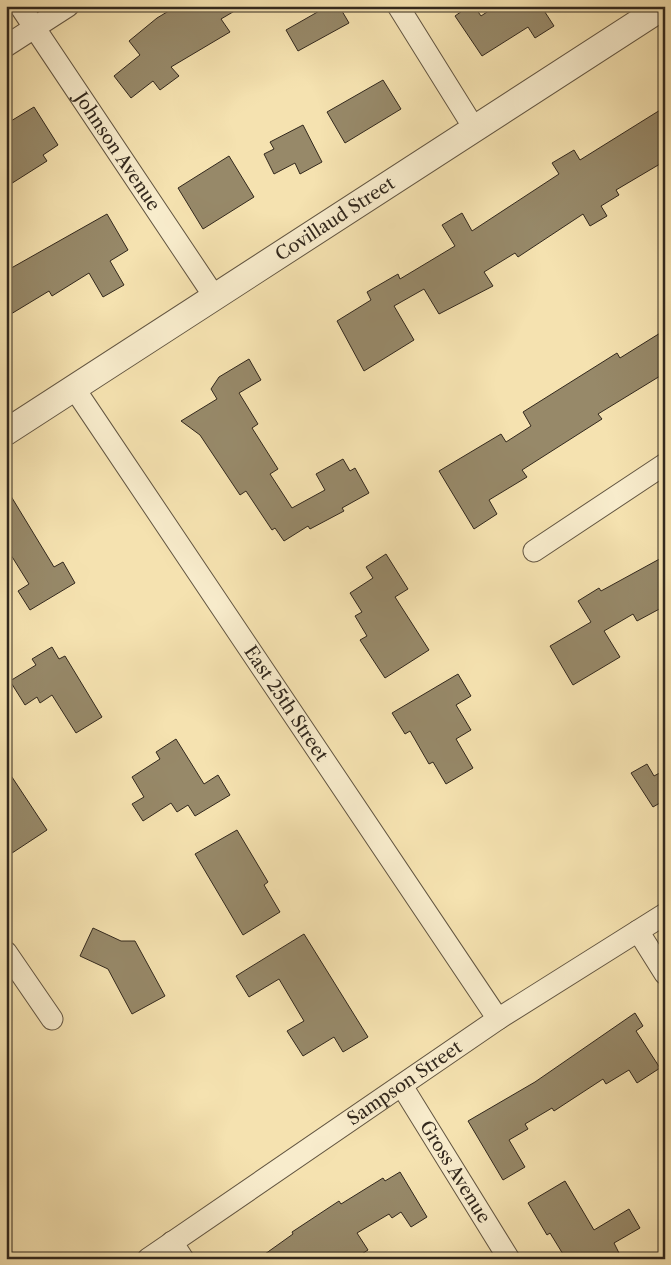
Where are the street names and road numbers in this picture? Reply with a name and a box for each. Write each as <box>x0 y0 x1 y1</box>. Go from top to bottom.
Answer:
street label: Johnson Avenue <box>68 85 165 215</box>
street label: Covillaud Street <box>271 172 399 266</box>
street label: East 25th Street <box>239 641 333 766</box>
street label: Sampson Street <box>343 1036 467 1130</box>
street label: Gross Avenue <box>415 1116 495 1227</box>

